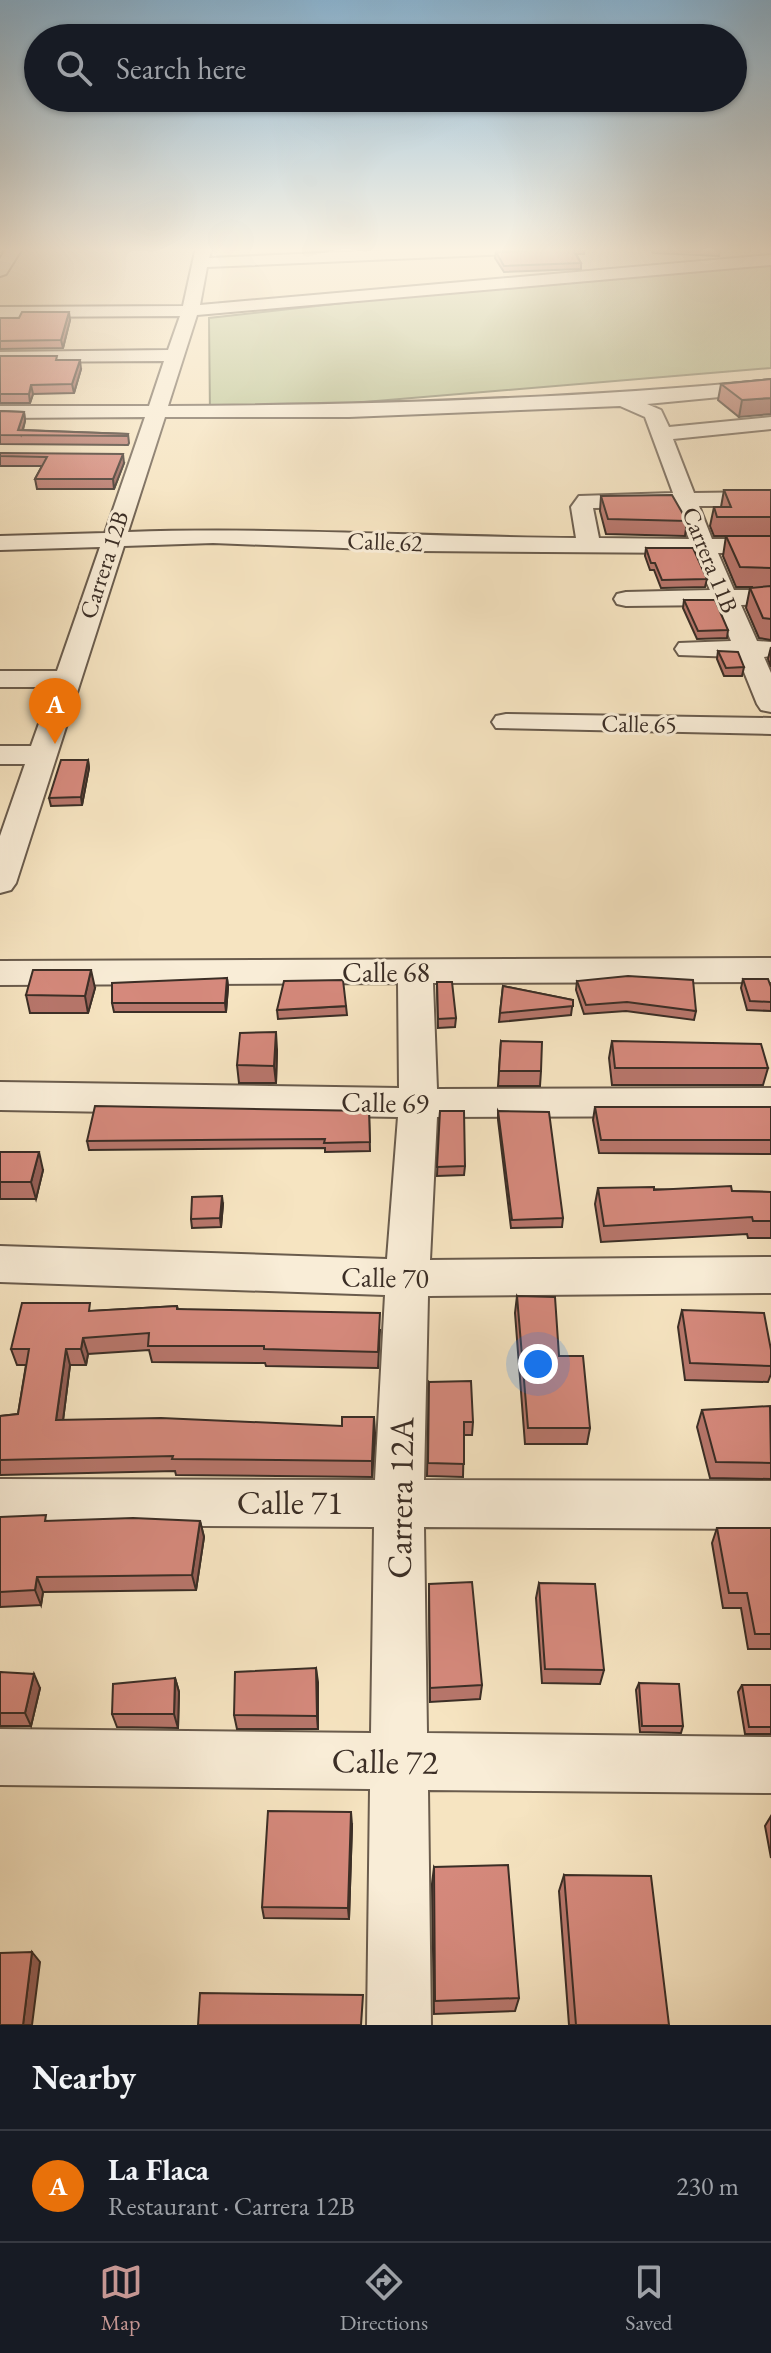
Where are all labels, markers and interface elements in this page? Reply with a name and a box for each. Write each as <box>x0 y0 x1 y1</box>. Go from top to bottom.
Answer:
search box <box>24 24 747 112</box>
icon: search <box>52 46 96 90</box>
text: Search here <box>116 49 246 88</box>
street label: Carrera 11B <box>675 502 746 617</box>
street label: Carrera 12B <box>72 507 135 623</box>
street label: Calle 62 <box>347 525 424 558</box>
pin: A <box>29 678 81 744</box>
street label: Calle 65 <box>601 707 677 740</box>
street label: Calle 68 <box>342 954 430 990</box>
street label: Calle 69 <box>341 1083 429 1121</box>
street label: Calle 70 <box>341 1258 429 1296</box>
your location <box>518 1344 558 1384</box>
street label: Carrera 12A <box>377 1416 423 1579</box>
street label: Calle 71 <box>237 1480 343 1524</box>
street label: Calle 72 <box>331 1738 439 1784</box>
text: Nearby <box>32 2055 136 2099</box>
text: La Flaca <box>108 2150 209 2189</box>
text: A <box>49 2169 67 2203</box>
text: 230 m <box>676 2169 739 2203</box>
text: Restaurant · Carrera 12B <box>108 2189 355 2223</box>
tab: Map <box>99 2260 143 2337</box>
tab: Directions <box>340 2260 428 2337</box>
tab: Saved <box>625 2260 672 2337</box>

